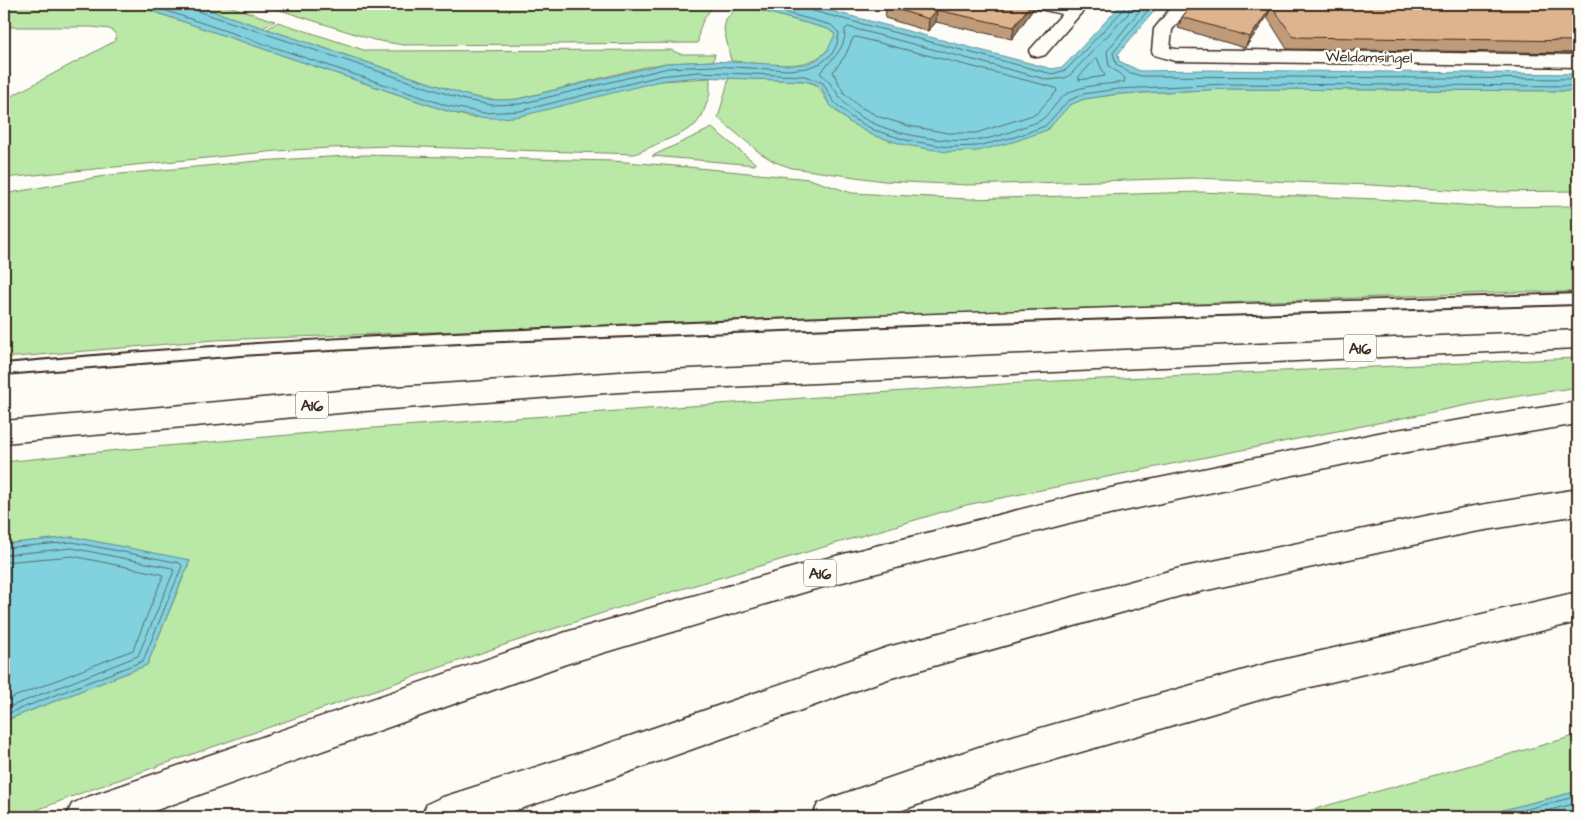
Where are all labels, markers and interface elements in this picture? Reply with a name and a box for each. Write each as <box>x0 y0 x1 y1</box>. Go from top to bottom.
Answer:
street label: Weldamsingel <box>1325 46 1413 70</box>
road number: A16 <box>1344 334 1376 362</box>
road number: A16 <box>296 392 328 418</box>
road number: A16 <box>804 560 836 586</box>

